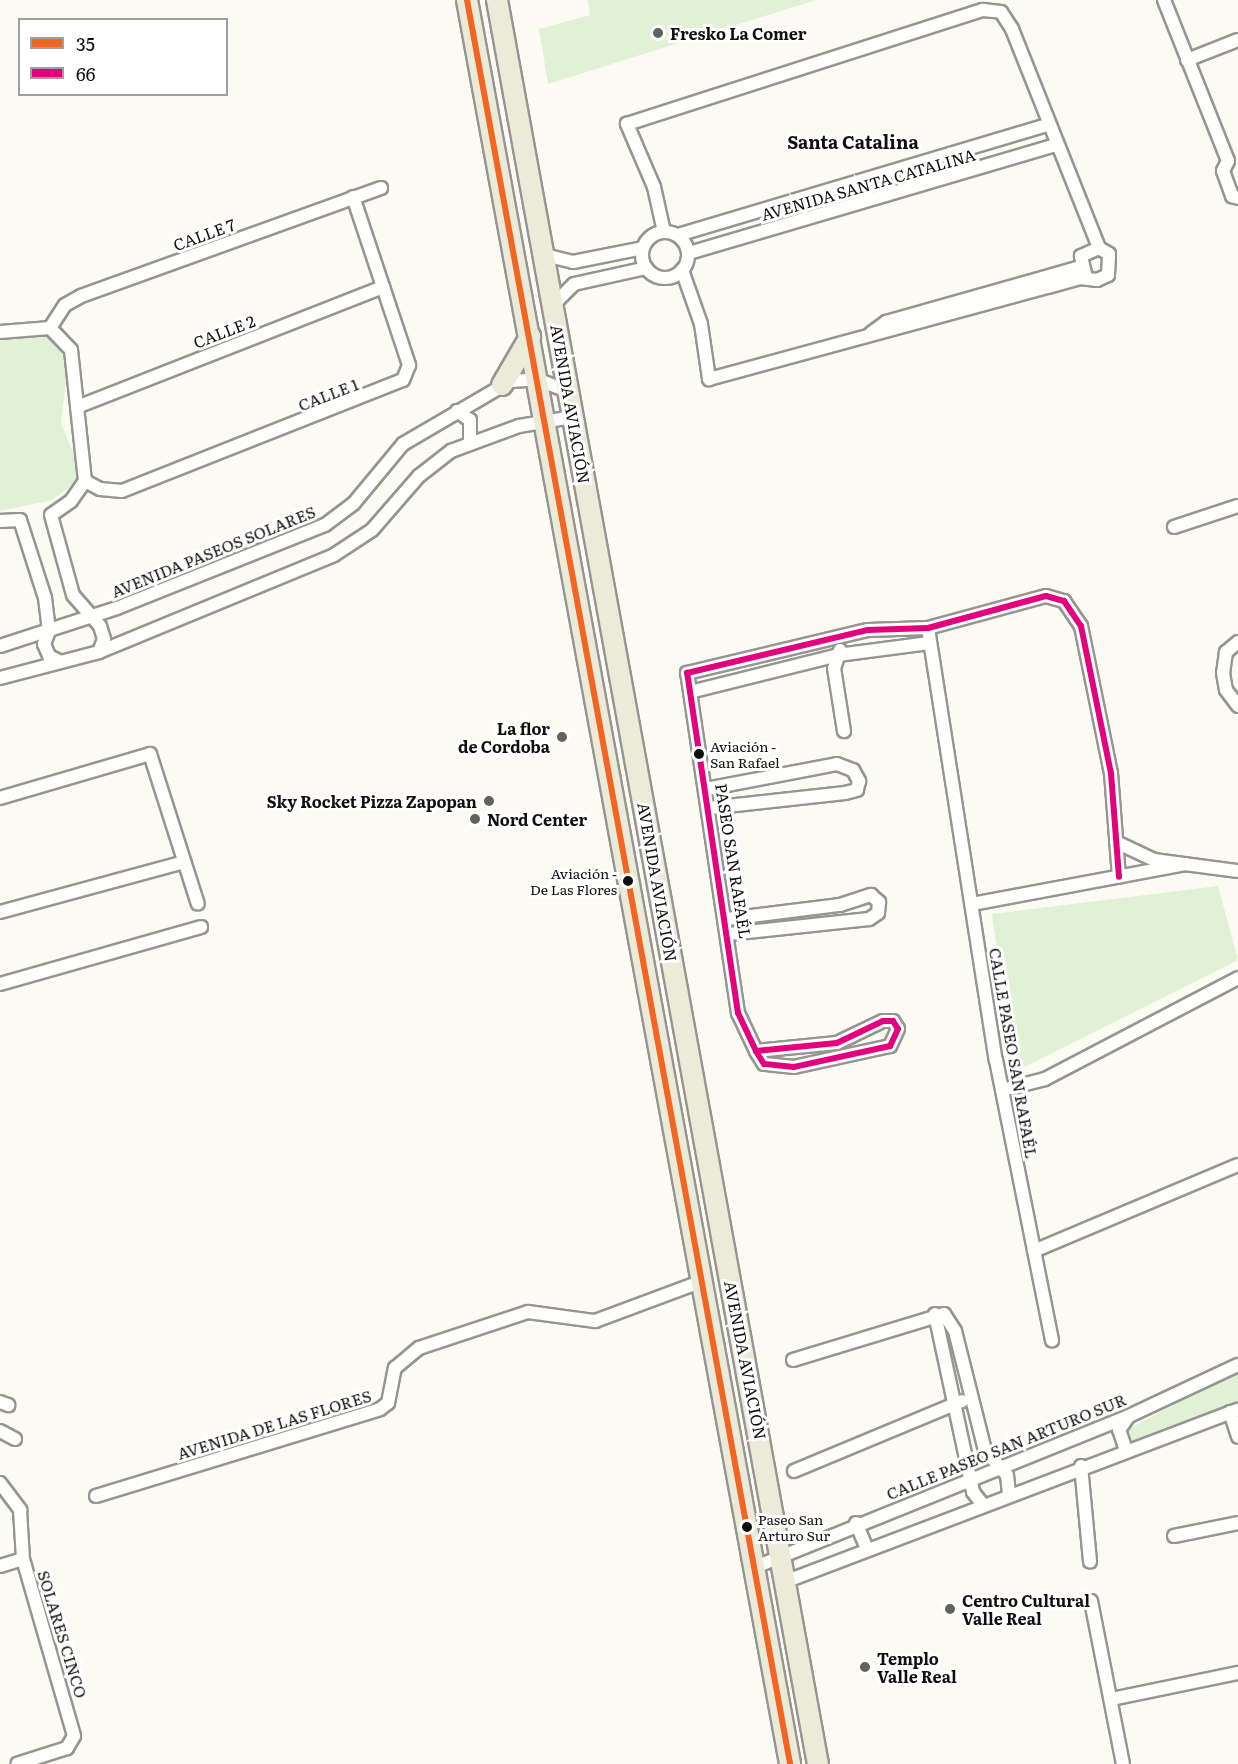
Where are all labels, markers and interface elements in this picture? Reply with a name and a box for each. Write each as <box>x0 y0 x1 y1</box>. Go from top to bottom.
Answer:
legend <box>18 18 228 96</box>
place label: Fresko La Comer <box>670 23 806 43</box>
marker: Fresko La Comer <box>651 26 665 40</box>
text: 35 <box>76 30 95 57</box>
text: 66 <box>76 60 95 87</box>
district label: Santa Catalina <box>787 131 919 153</box>
street label: AVENIDA SANTA CATALINA <box>759 144 977 224</box>
street label: CALLE 7 <box>170 214 238 254</box>
street label: CALLE 2 <box>190 310 258 352</box>
street label: AVENIDA AVIACIÓN <box>548 323 594 485</box>
street label: CALLE 1 <box>295 374 361 414</box>
street label: AVENIDA PASEOS SOLARES <box>108 501 318 601</box>
place label: La flor de Cordoba <box>458 718 550 756</box>
marker: La flor de Cordoba <box>555 730 569 744</box>
place label: Aviación - San Rafael <box>710 738 780 770</box>
marker: Aviación - San Rafael <box>693 748 705 760</box>
street label: PASEO SAN RAFAÉL <box>712 782 756 940</box>
place label: Sky Rocket Pizza Zapopan <box>267 791 477 811</box>
marker: Sky Rocket Pizza Zapopan <box>482 794 496 808</box>
street label: AVENIDA AVIACIÓN <box>635 801 681 963</box>
place label: Nord Center <box>487 809 587 829</box>
marker: Nord Center <box>468 812 482 826</box>
place label: Aviación - De Las Flores <box>530 865 617 898</box>
marker: Aviación - De Las Flores <box>622 875 634 887</box>
street label: CALLE PASEO SAN RAFAÉL <box>986 946 1042 1160</box>
street label: AVENIDA AVIACIÓN <box>721 1279 771 1441</box>
street label: AVENIDA DE LAS FLORES <box>175 1385 373 1463</box>
street label: CALLE PASEO SAN ARTURO SUR <box>883 1389 1129 1503</box>
place label: Paseo San Arturo Sur <box>758 1511 830 1544</box>
marker: Paseo San Arturo Sur <box>741 1521 753 1533</box>
street label: SOLARES CINCO <box>34 1568 92 1700</box>
place label: Centro Cultural Valle Real <box>962 1590 1090 1628</box>
marker: Centro Cultural Valle Real <box>943 1602 957 1616</box>
place label: Templo Valle Real <box>877 1648 957 1686</box>
marker: Templo Valle Real <box>858 1660 872 1674</box>

